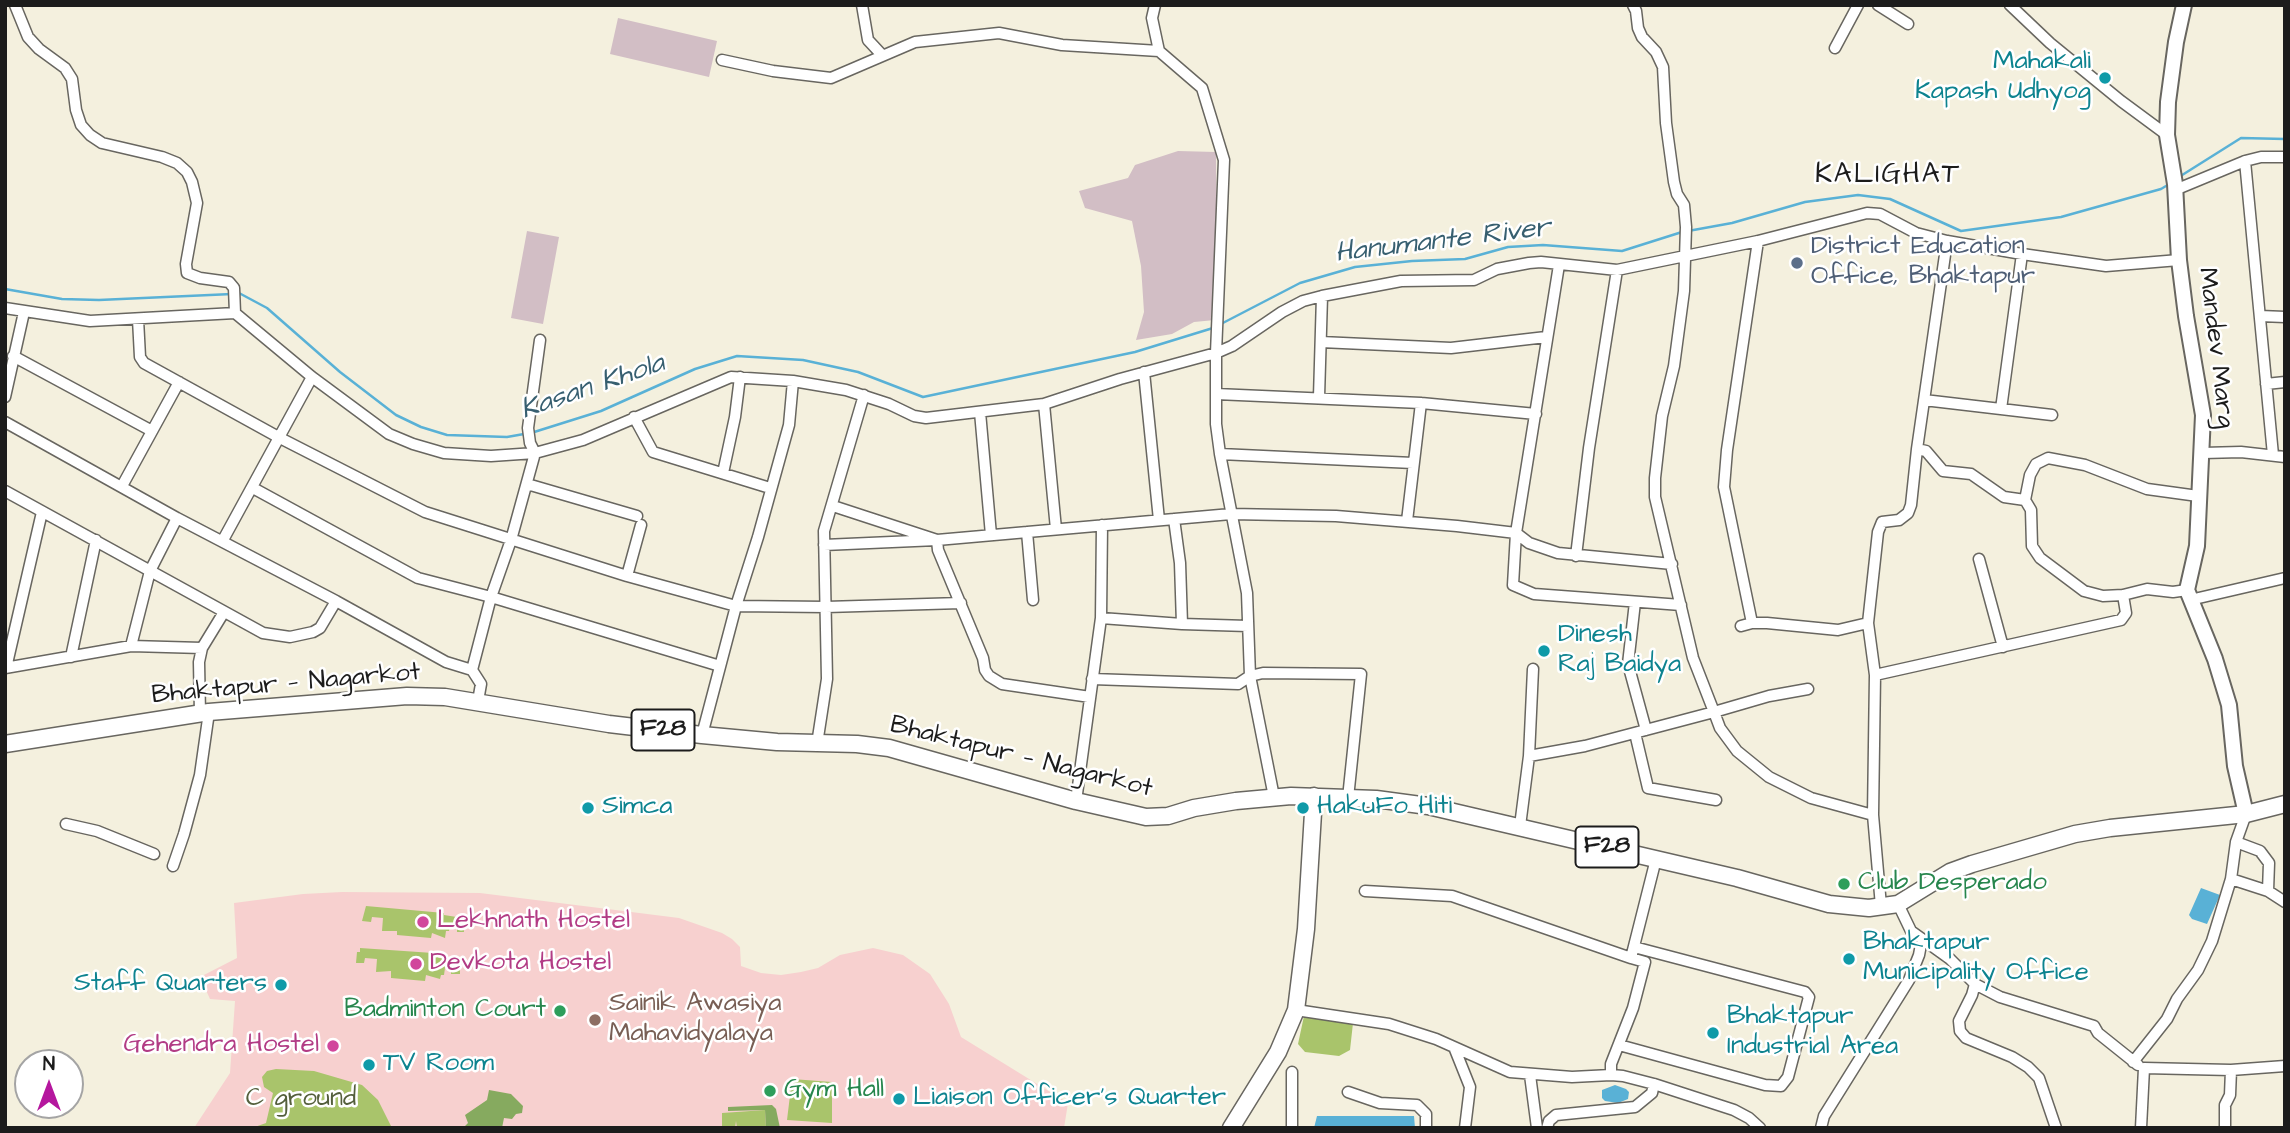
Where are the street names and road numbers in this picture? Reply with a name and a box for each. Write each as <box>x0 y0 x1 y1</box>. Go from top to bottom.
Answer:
street label: Mandev Marg <box>2190 266 2240 430</box>
street label: Bhaktapur — Nagarkot <box>150 658 422 712</box>
road number: F28 <box>632 710 694 750</box>
street label: Bhaktapur — Nagarkot <box>887 710 1155 806</box>
road number: F28 <box>1576 826 1638 868</box>

